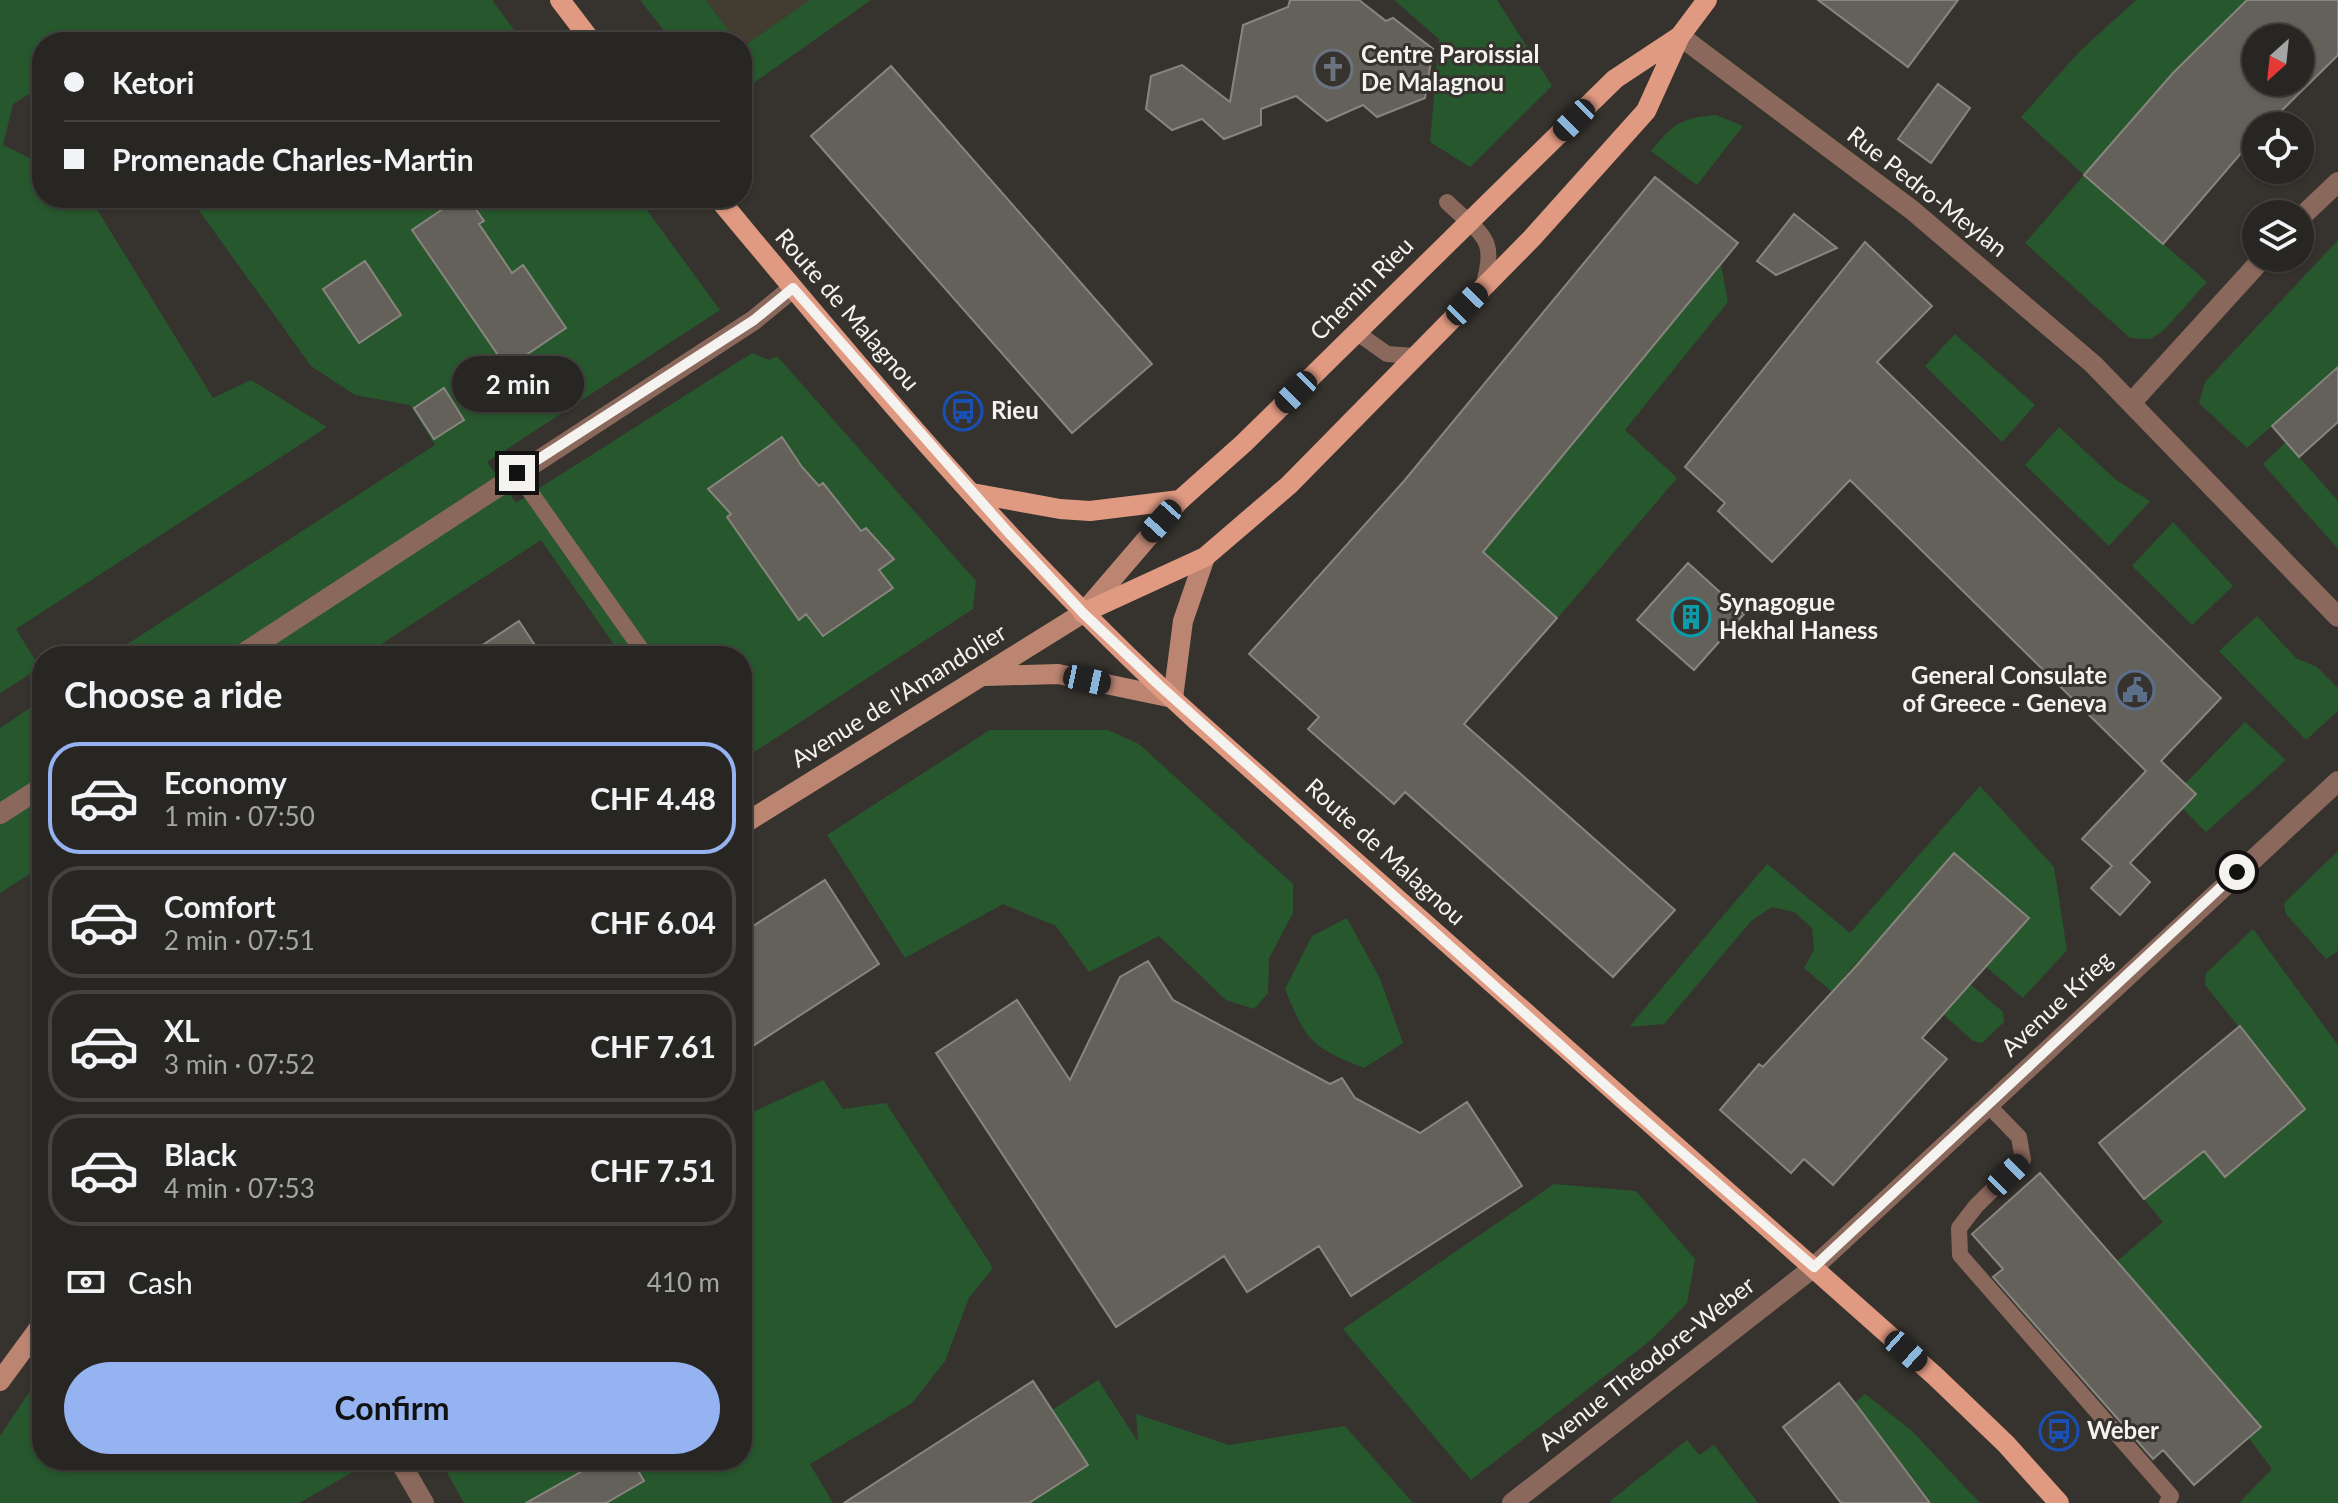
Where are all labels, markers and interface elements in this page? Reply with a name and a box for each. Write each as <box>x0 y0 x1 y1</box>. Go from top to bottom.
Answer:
north arrow <box>2242 24 2314 96</box>
map controls <box>2242 24 2314 272</box>
place label: Centre Paroissial De Malagnou <box>1361 39 1539 96</box>
church icon: Centre Paroissial De Malagnou <box>1312 48 1354 90</box>
text: Ketori <box>112 64 194 100</box>
car <box>1549 95 1599 145</box>
button: locate <box>2242 112 2314 184</box>
street label: Rue Pedro-Meylan <box>1842 119 2014 262</box>
text: Promenade Charles-Martin <box>112 141 474 177</box>
button: layers <box>2242 200 2314 272</box>
street label: Route de Malagnou <box>770 222 926 396</box>
street label: Chemin Rieu <box>1303 230 1419 346</box>
car <box>1442 278 1492 330</box>
callout: 2 min <box>451 357 583 413</box>
car <box>1271 367 1321 417</box>
text: 2 min <box>486 368 550 400</box>
bus stop icon: Rieu <box>942 390 984 432</box>
place label: Rieu <box>991 395 1039 424</box>
route end <box>499 455 535 491</box>
car <box>1136 495 1186 547</box>
place label: Synagogue Hekhal Haness <box>1719 587 1878 644</box>
building icon: Synagogue Hekhal Haness <box>1670 596 1712 638</box>
street label: Avenue de l'Amandolier <box>785 617 1011 773</box>
place label: General Consulate of Greece - Geneva <box>1903 660 2107 717</box>
car <box>1061 663 1113 697</box>
public building icon: General Consulate of Greece - Geneva <box>2114 669 2156 711</box>
text: Choose a ride <box>64 672 283 716</box>
icon: car <box>68 762 140 834</box>
text: Economy <box>164 764 287 800</box>
street label: Route de Malagnou <box>1300 771 1472 930</box>
text: CHF 4.48 <box>590 780 716 816</box>
text: 1 min · 07:50 <box>164 800 315 832</box>
route start <box>2219 854 2255 890</box>
icon: car <box>68 886 140 958</box>
text: Comfort <box>164 888 276 924</box>
text: CHF 6.04 <box>590 904 716 940</box>
text: 2 min · 07:51 <box>164 924 315 956</box>
street label: Avenue Krieg <box>1994 944 2117 1062</box>
icon: car <box>68 1010 140 1082</box>
text: XL <box>164 1012 200 1048</box>
text: CHF 7.61 <box>590 1028 716 1064</box>
text: 3 min · 07:52 <box>164 1048 315 1080</box>
icon: car <box>68 1134 140 1206</box>
text: Black <box>164 1136 237 1172</box>
car <box>1982 1150 2034 1200</box>
text: CHF 7.51 <box>590 1152 716 1188</box>
text: 4 min · 07:53 <box>164 1172 315 1204</box>
icon: cash <box>64 1260 108 1304</box>
text: Cash <box>128 1264 193 1300</box>
text: 410 m <box>647 1266 720 1298</box>
street label: Avenue Théodore-Weber <box>1532 1269 1760 1456</box>
car <box>1880 1326 1932 1376</box>
button: Confirm <box>64 1362 720 1454</box>
bus stop icon: Weber <box>2038 1410 2080 1452</box>
place label: Weber <box>2087 1415 2159 1444</box>

